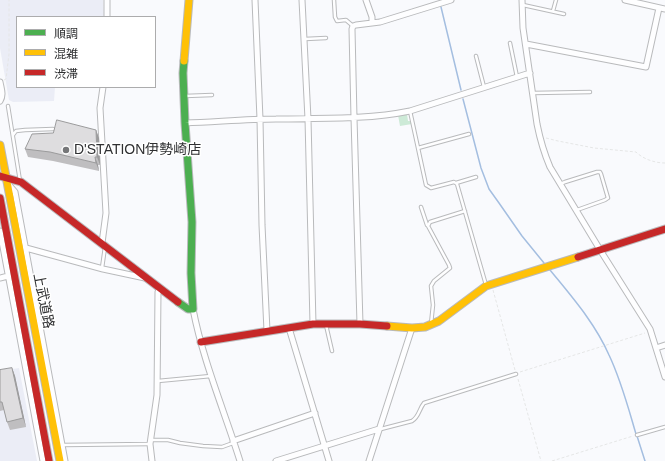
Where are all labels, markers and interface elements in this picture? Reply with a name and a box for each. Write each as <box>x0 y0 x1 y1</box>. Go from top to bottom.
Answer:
legend <box>16 16 156 88</box>
text: 順調 <box>54 27 78 41</box>
text: 混雑 <box>54 47 78 61</box>
text: 渋滞 <box>54 67 78 81</box>
place label: D'STATION伊勢崎店 <box>74 142 201 158</box>
marker: D'STATION伊勢崎店 <box>61 145 71 155</box>
street label: 上武道路 <box>29 272 57 330</box>

